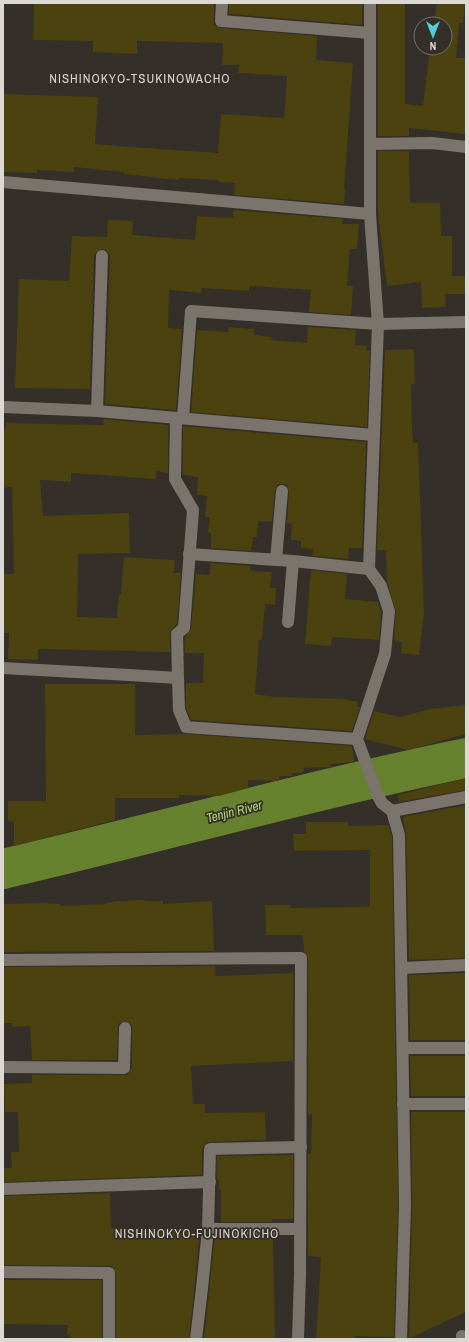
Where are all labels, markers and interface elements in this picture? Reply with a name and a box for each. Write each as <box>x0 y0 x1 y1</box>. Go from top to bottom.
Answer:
north arrow <box>413 16 453 56</box>
text: N <box>430 39 436 53</box>
district label: NISHINOKYO-TSUKINOWACHO <box>49 70 231 87</box>
water label: Tenjin River <box>205 796 264 827</box>
district label: NISHINOKYO-FUJINOKICHO <box>115 1225 279 1242</box>

